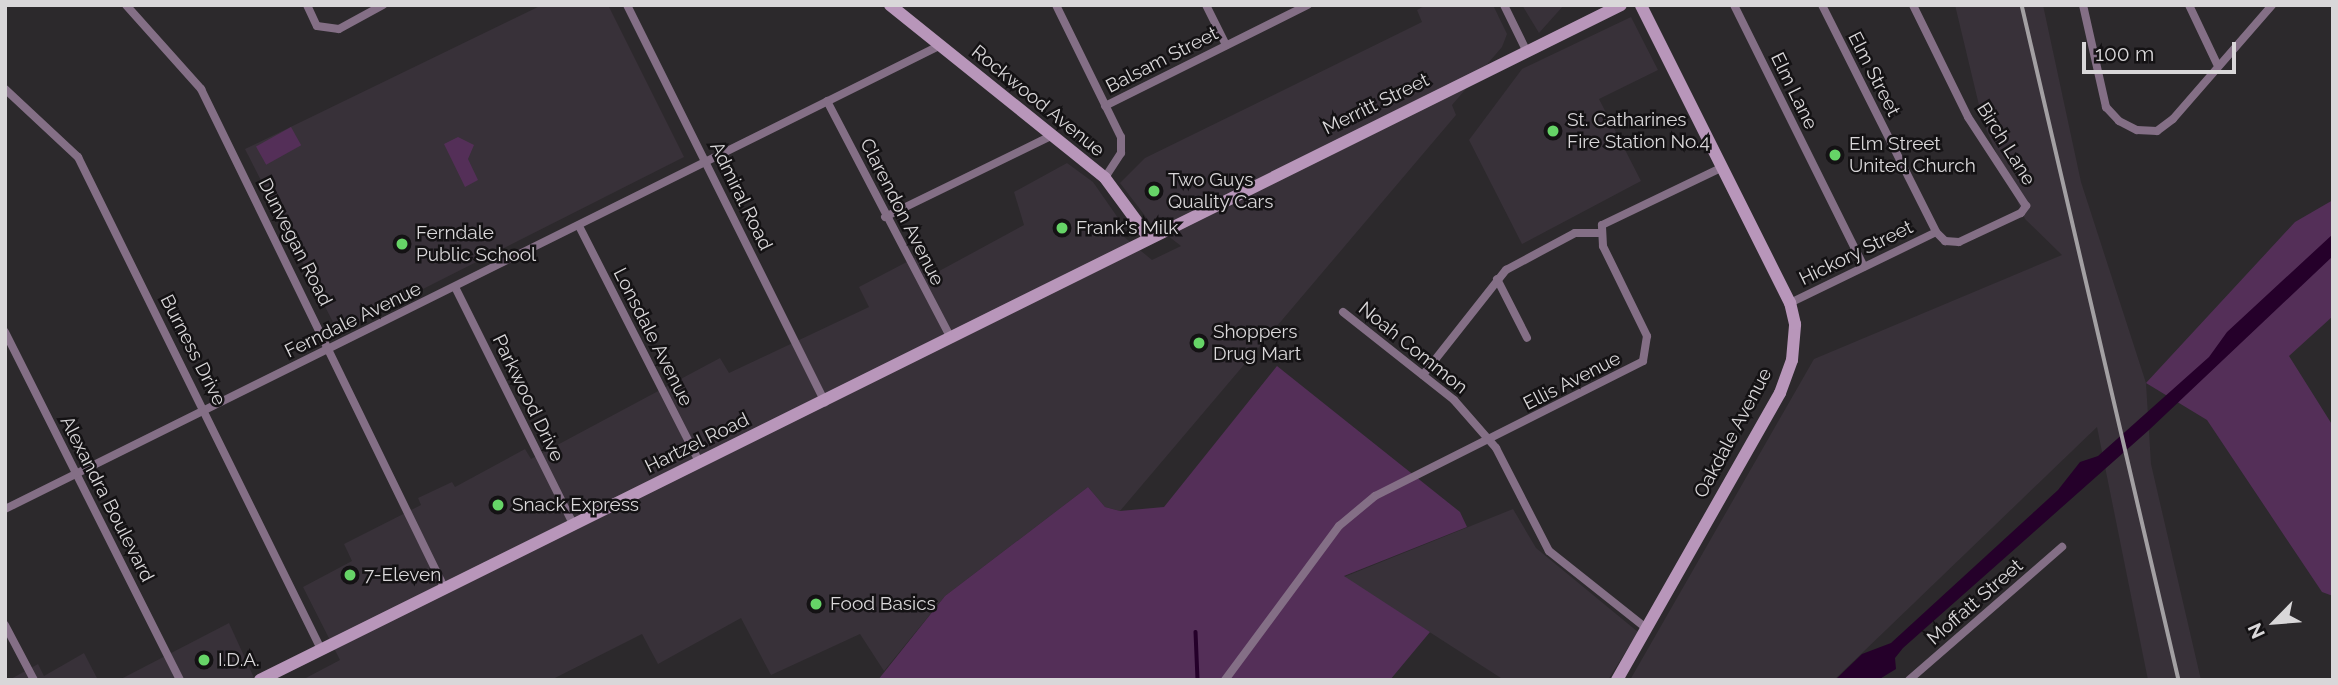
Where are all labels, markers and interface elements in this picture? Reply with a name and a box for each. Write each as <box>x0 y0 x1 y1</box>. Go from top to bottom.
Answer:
street label: Balsam Street <box>1102 22 1222 98</box>
street label: Elm Street <box>1843 28 1905 120</box>
scale bar <box>2086 28 2240 72</box>
street label: Rockwood Avenue <box>967 40 1109 162</box>
text: 100 m <box>2095 41 2154 66</box>
street label: Elm Lane <box>1766 49 1822 133</box>
street label: Merritt Street <box>1319 68 1433 140</box>
street label: Birch Lane <box>1972 98 2040 190</box>
place label: St. Catharines Fire Station No.4 <box>1567 109 1710 153</box>
marker: St. Catharines Fire Station No.4 <box>1545 123 1561 139</box>
place label: Elm Street United Church <box>1849 133 1976 177</box>
street label: Clarendon Avenue <box>855 134 949 290</box>
street label: Admiral Road <box>705 138 777 254</box>
marker: Elm Street United Church <box>1827 147 1843 163</box>
place label: Two Guys Quality Cars <box>1168 169 1274 213</box>
street label: Dunvegan Road <box>253 174 337 310</box>
marker: Two Guys Quality Cars <box>1146 183 1162 199</box>
street label: Hickory Street <box>1795 216 1917 290</box>
place label: Frank's Milk <box>1076 217 1178 239</box>
marker: Frank's Milk <box>1054 220 1070 236</box>
place label: Ferndale Public School <box>416 222 536 266</box>
marker: Ferndale Public School <box>394 236 410 252</box>
street label: Lonsdale Avenue <box>608 264 698 410</box>
street label: Ferndale Avenue <box>281 277 425 363</box>
street label: Burness Drive <box>155 291 231 409</box>
street label: Noah Common <box>1354 297 1472 399</box>
place label: Shoppers Drug Mart <box>1213 321 1301 365</box>
street label: Parkwood Drive <box>487 331 569 465</box>
marker: Shoppers Drug Mart <box>1191 335 1207 351</box>
street label: Ellis Avenue <box>1519 347 1625 415</box>
street label: Oakdale Avenue <box>1689 364 1777 502</box>
street label: Hartzel Road <box>641 408 753 478</box>
street label: Alexandra Boulevard <box>55 412 159 586</box>
place label: Snack Express <box>512 494 639 516</box>
marker: Snack Express <box>490 497 506 513</box>
street label: Moffatt Street <box>1923 554 2027 650</box>
place label: 7-Eleven <box>364 564 441 586</box>
marker: 7-Eleven <box>342 567 358 583</box>
north arrow <box>2240 587 2310 657</box>
place label: Food Basics <box>830 593 936 615</box>
marker: Food Basics <box>808 596 824 612</box>
text: N <box>2243 620 2269 642</box>
place label: I.D.A. <box>218 649 260 671</box>
marker: I.D.A. <box>196 652 212 668</box>

